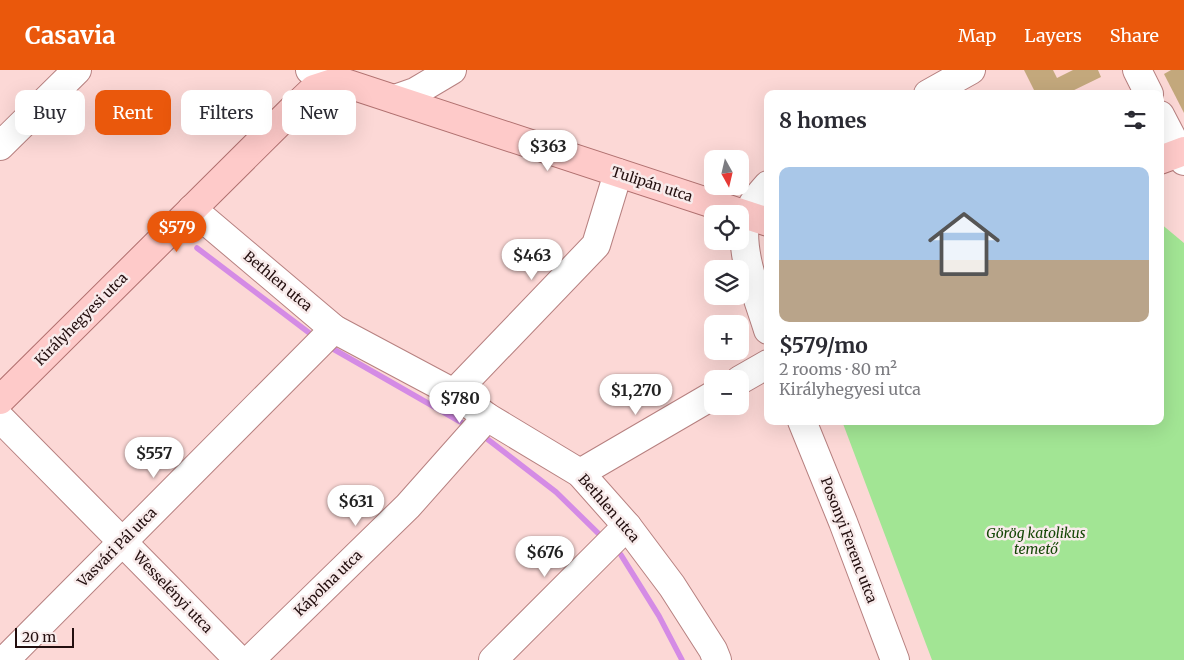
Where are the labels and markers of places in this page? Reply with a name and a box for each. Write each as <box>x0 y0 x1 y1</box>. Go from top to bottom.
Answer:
pin: $363 <box>518 129 578 172</box>
pin: $579 <box>147 210 207 253</box>
pin: $463 <box>502 238 562 281</box>
pin: $1,270 <box>595 374 677 416</box>
pin: $780 <box>430 382 490 424</box>
pin: $557 <box>124 436 184 479</box>
pin: $631 <box>326 484 386 527</box>
pin: $676 <box>515 536 575 578</box>

